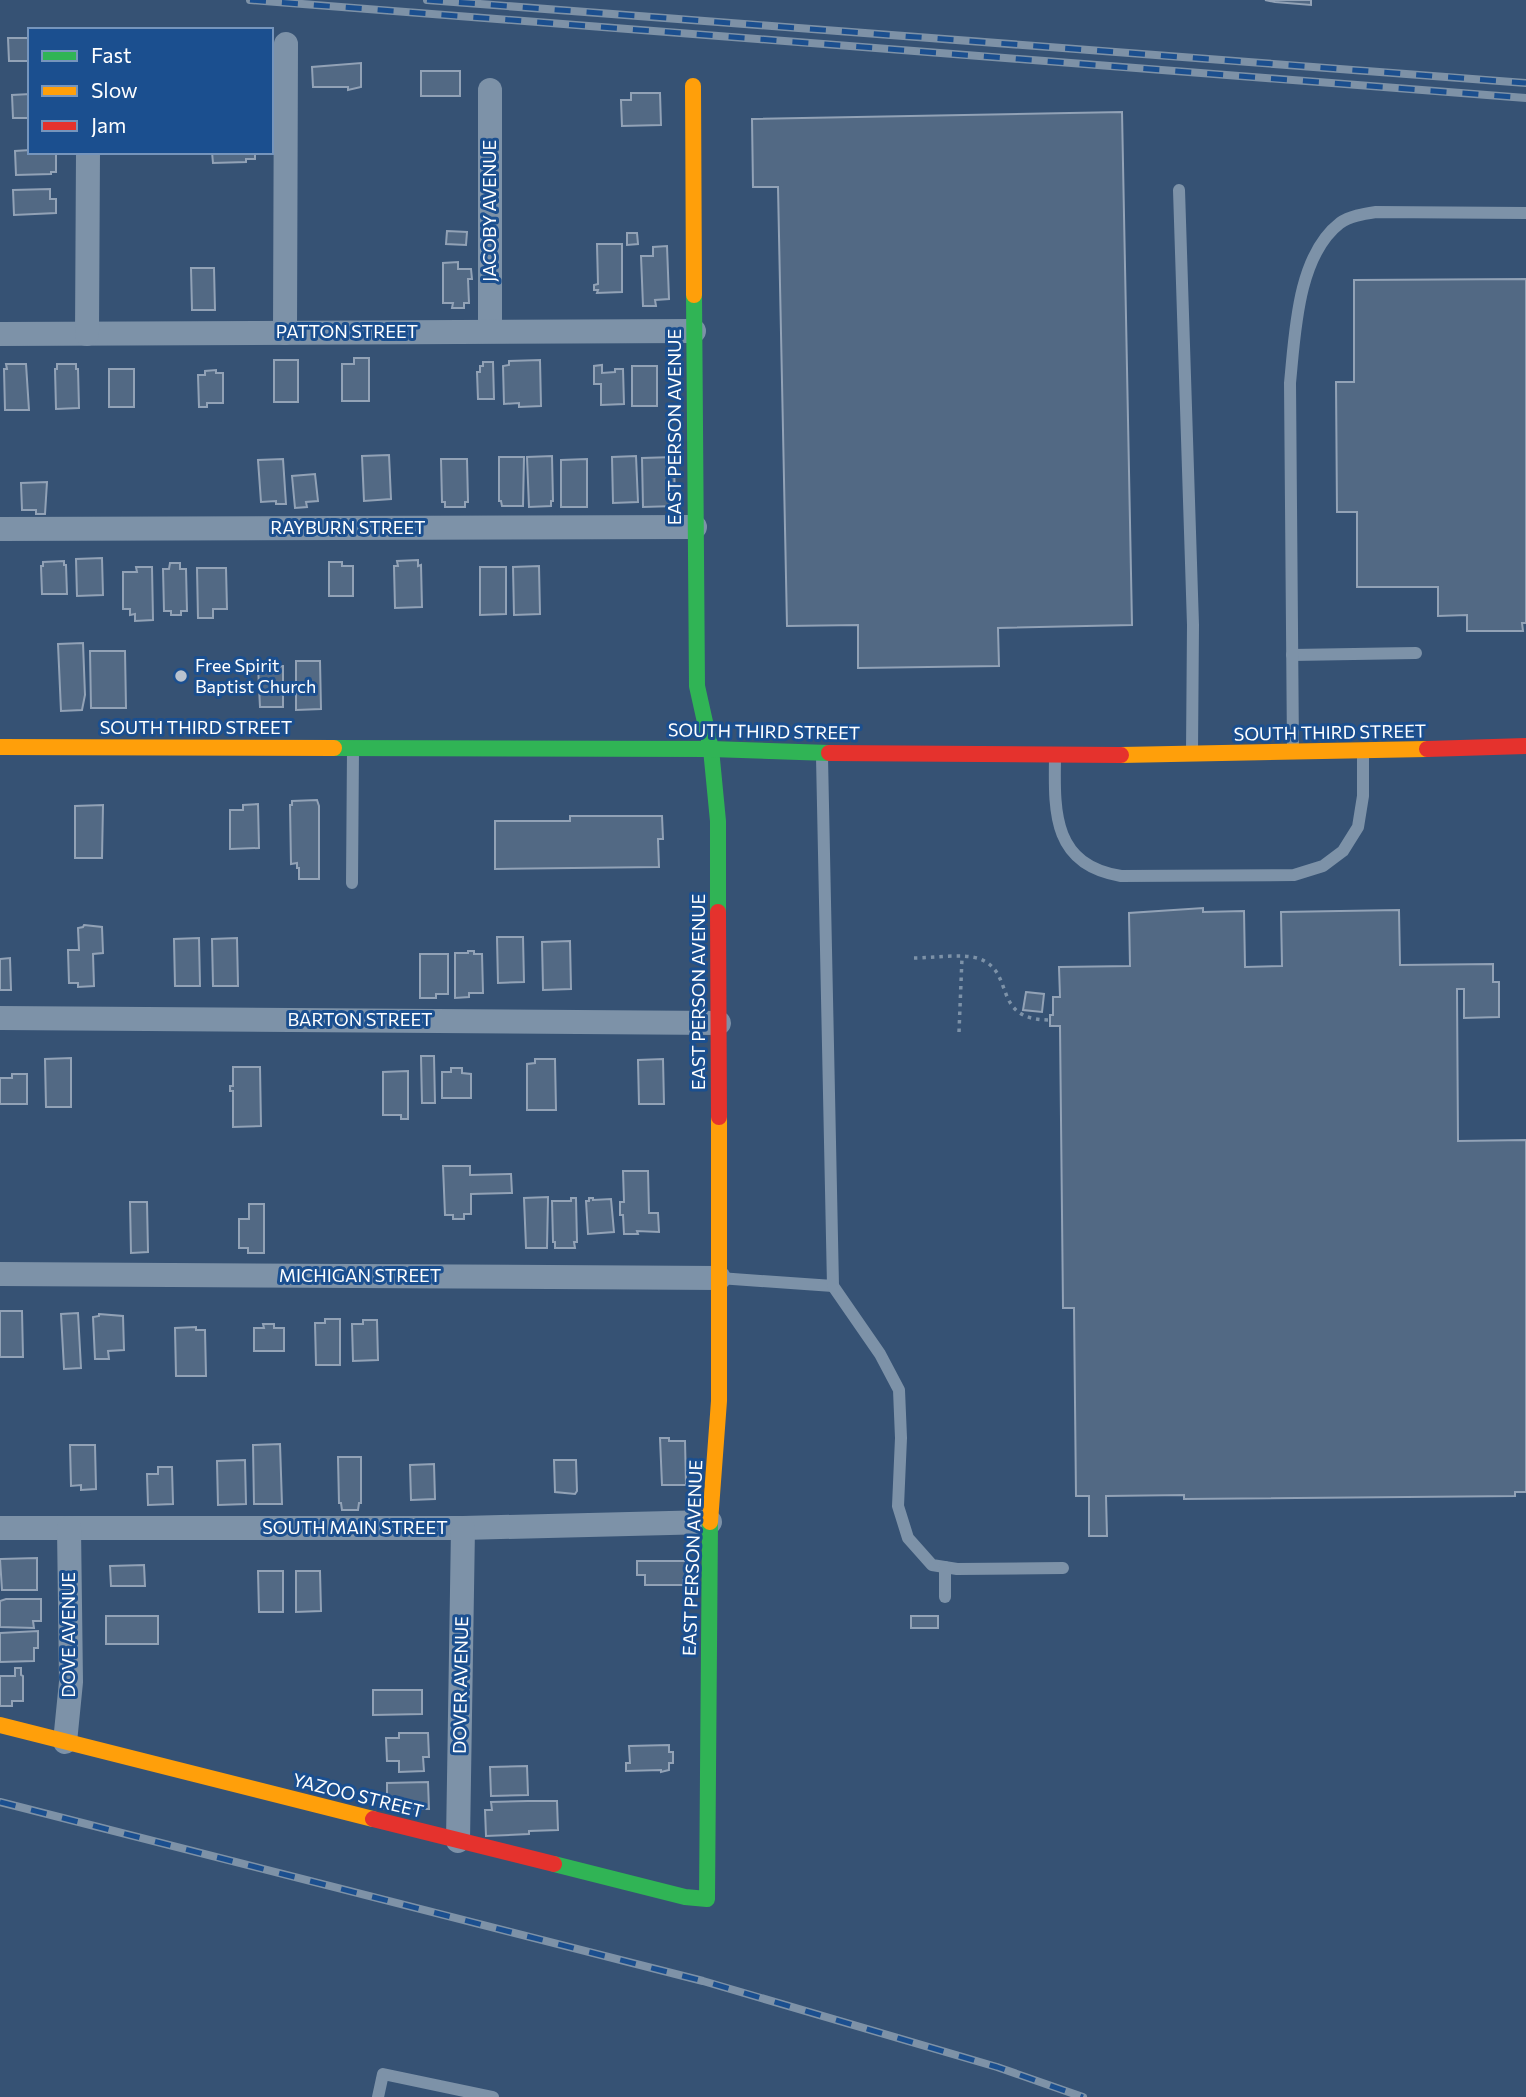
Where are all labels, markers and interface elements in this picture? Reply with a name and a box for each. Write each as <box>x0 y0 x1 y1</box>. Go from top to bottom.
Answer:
legend <box>28 28 273 154</box>
text: Fast <box>91 42 132 67</box>
text: Slow <box>91 77 138 102</box>
text: Jam <box>91 112 126 137</box>
street label: JACOBY AVENUE <box>478 140 500 282</box>
street label: PATTON STREET <box>276 320 418 342</box>
street label: EAST PERSON AVENUE <box>663 329 685 525</box>
street label: RAYBURN STREET <box>270 516 426 538</box>
place label: Free Spirit Baptist Church <box>195 654 316 697</box>
marker: Free Spirit Baptist Church <box>173 668 189 684</box>
street label: SOUTH THIRD STREET <box>100 716 292 738</box>
street label: SOUTH THIRD STREET <box>668 718 860 744</box>
street label: SOUTH THIRD STREET <box>1234 719 1426 745</box>
street label: EAST PERSON AVENUE <box>687 894 709 1090</box>
street label: BARTON STREET <box>287 1008 433 1030</box>
street label: MICHIGAN STREET <box>279 1264 441 1286</box>
street label: EAST PERSON AVENUE <box>678 1459 706 1656</box>
street label: SOUTH MAIN STREET <box>262 1516 448 1538</box>
street label: DOVE AVENUE <box>57 1572 79 1698</box>
street label: DOVER AVENUE <box>448 1616 472 1754</box>
street label: YAZOO STREET <box>291 1768 426 1822</box>

